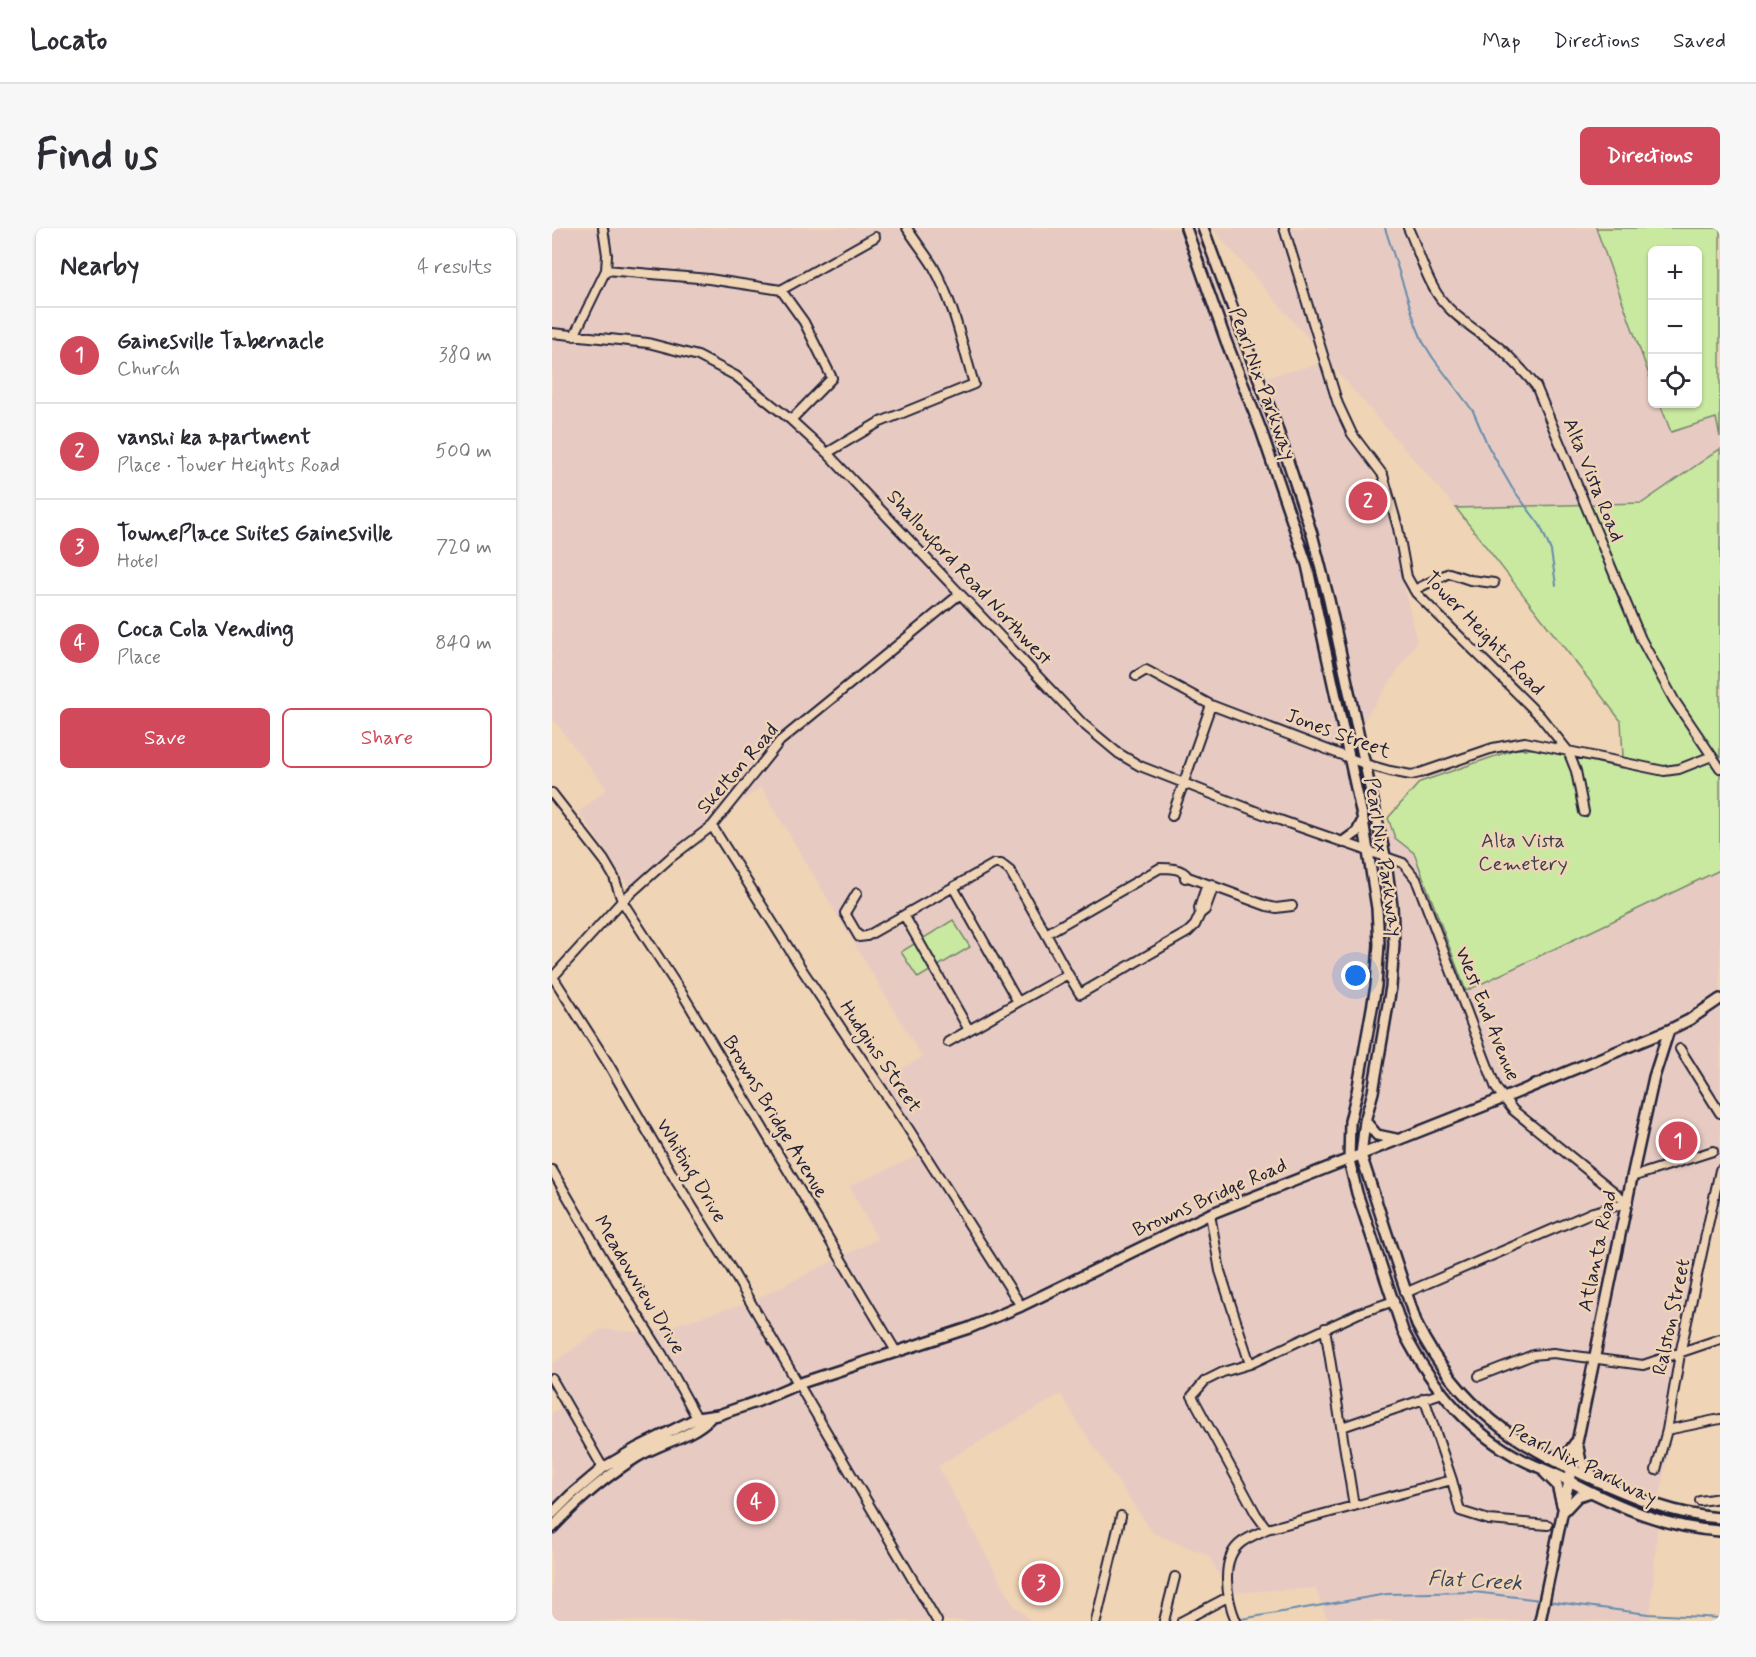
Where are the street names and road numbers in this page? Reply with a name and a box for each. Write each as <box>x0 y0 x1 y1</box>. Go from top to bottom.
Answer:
street label: Pearl Nix Parkway <box>1222 304 1302 464</box>
street label: Alta Vista Road <box>1556 414 1630 546</box>
street label: Shallowford Road Northwest <box>879 484 1058 673</box>
street label: Tower Heights Road <box>1418 566 1550 702</box>
street label: Jones Street <box>1282 703 1395 766</box>
street label: Skelton Road <box>691 718 785 820</box>
street label: Pearl Nix Parkway <box>1357 775 1409 939</box>
street label: West End Avenue <box>1448 943 1526 1085</box>
street label: Hudgins Street <box>832 996 927 1119</box>
street label: Browns Bridge Avenue <box>716 1031 834 1203</box>
street label: Whiting Drive <box>648 1114 733 1229</box>
street label: Browns Bridge Road <box>1129 1152 1291 1244</box>
street label: Atlanta Road <box>1572 1188 1624 1314</box>
street label: Meadowview Drive <box>587 1210 691 1360</box>
street label: Ralston Street <box>1646 1256 1698 1378</box>
street label: Pearl Nix Parkway <box>1505 1418 1661 1512</box>

